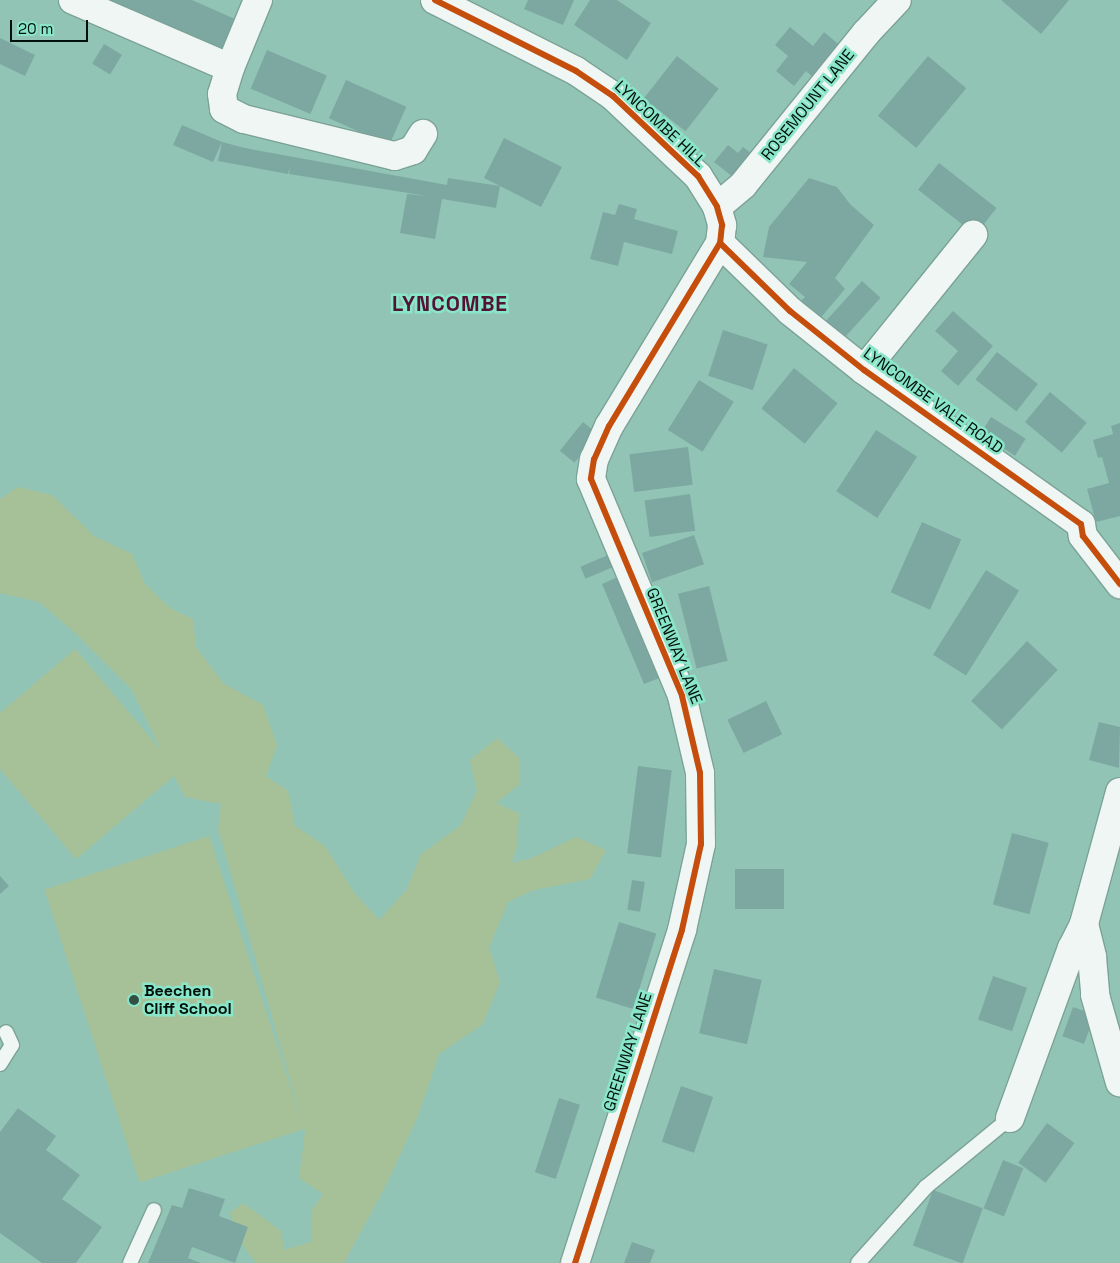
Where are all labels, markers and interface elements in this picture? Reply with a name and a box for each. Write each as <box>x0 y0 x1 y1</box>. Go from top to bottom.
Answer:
scale bar <box>12 10 90 42</box>
text: 20 m <box>18 19 53 38</box>
street label: ROSEMOUNT LANE <box>757 46 859 164</box>
street label: LYNCOMBE HILL <box>610 77 710 171</box>
district label: LYNCOMBE <box>391 291 509 317</box>
street label: LYNCOMBE VALE ROAD <box>859 344 1007 458</box>
street label: GREENWAY LANE <box>642 585 706 707</box>
place label: Beechen Cliff School <box>144 981 232 1019</box>
street label: GREENWAY LANE <box>600 990 656 1114</box>
marker: Beechen Cliff School <box>128 994 140 1006</box>

